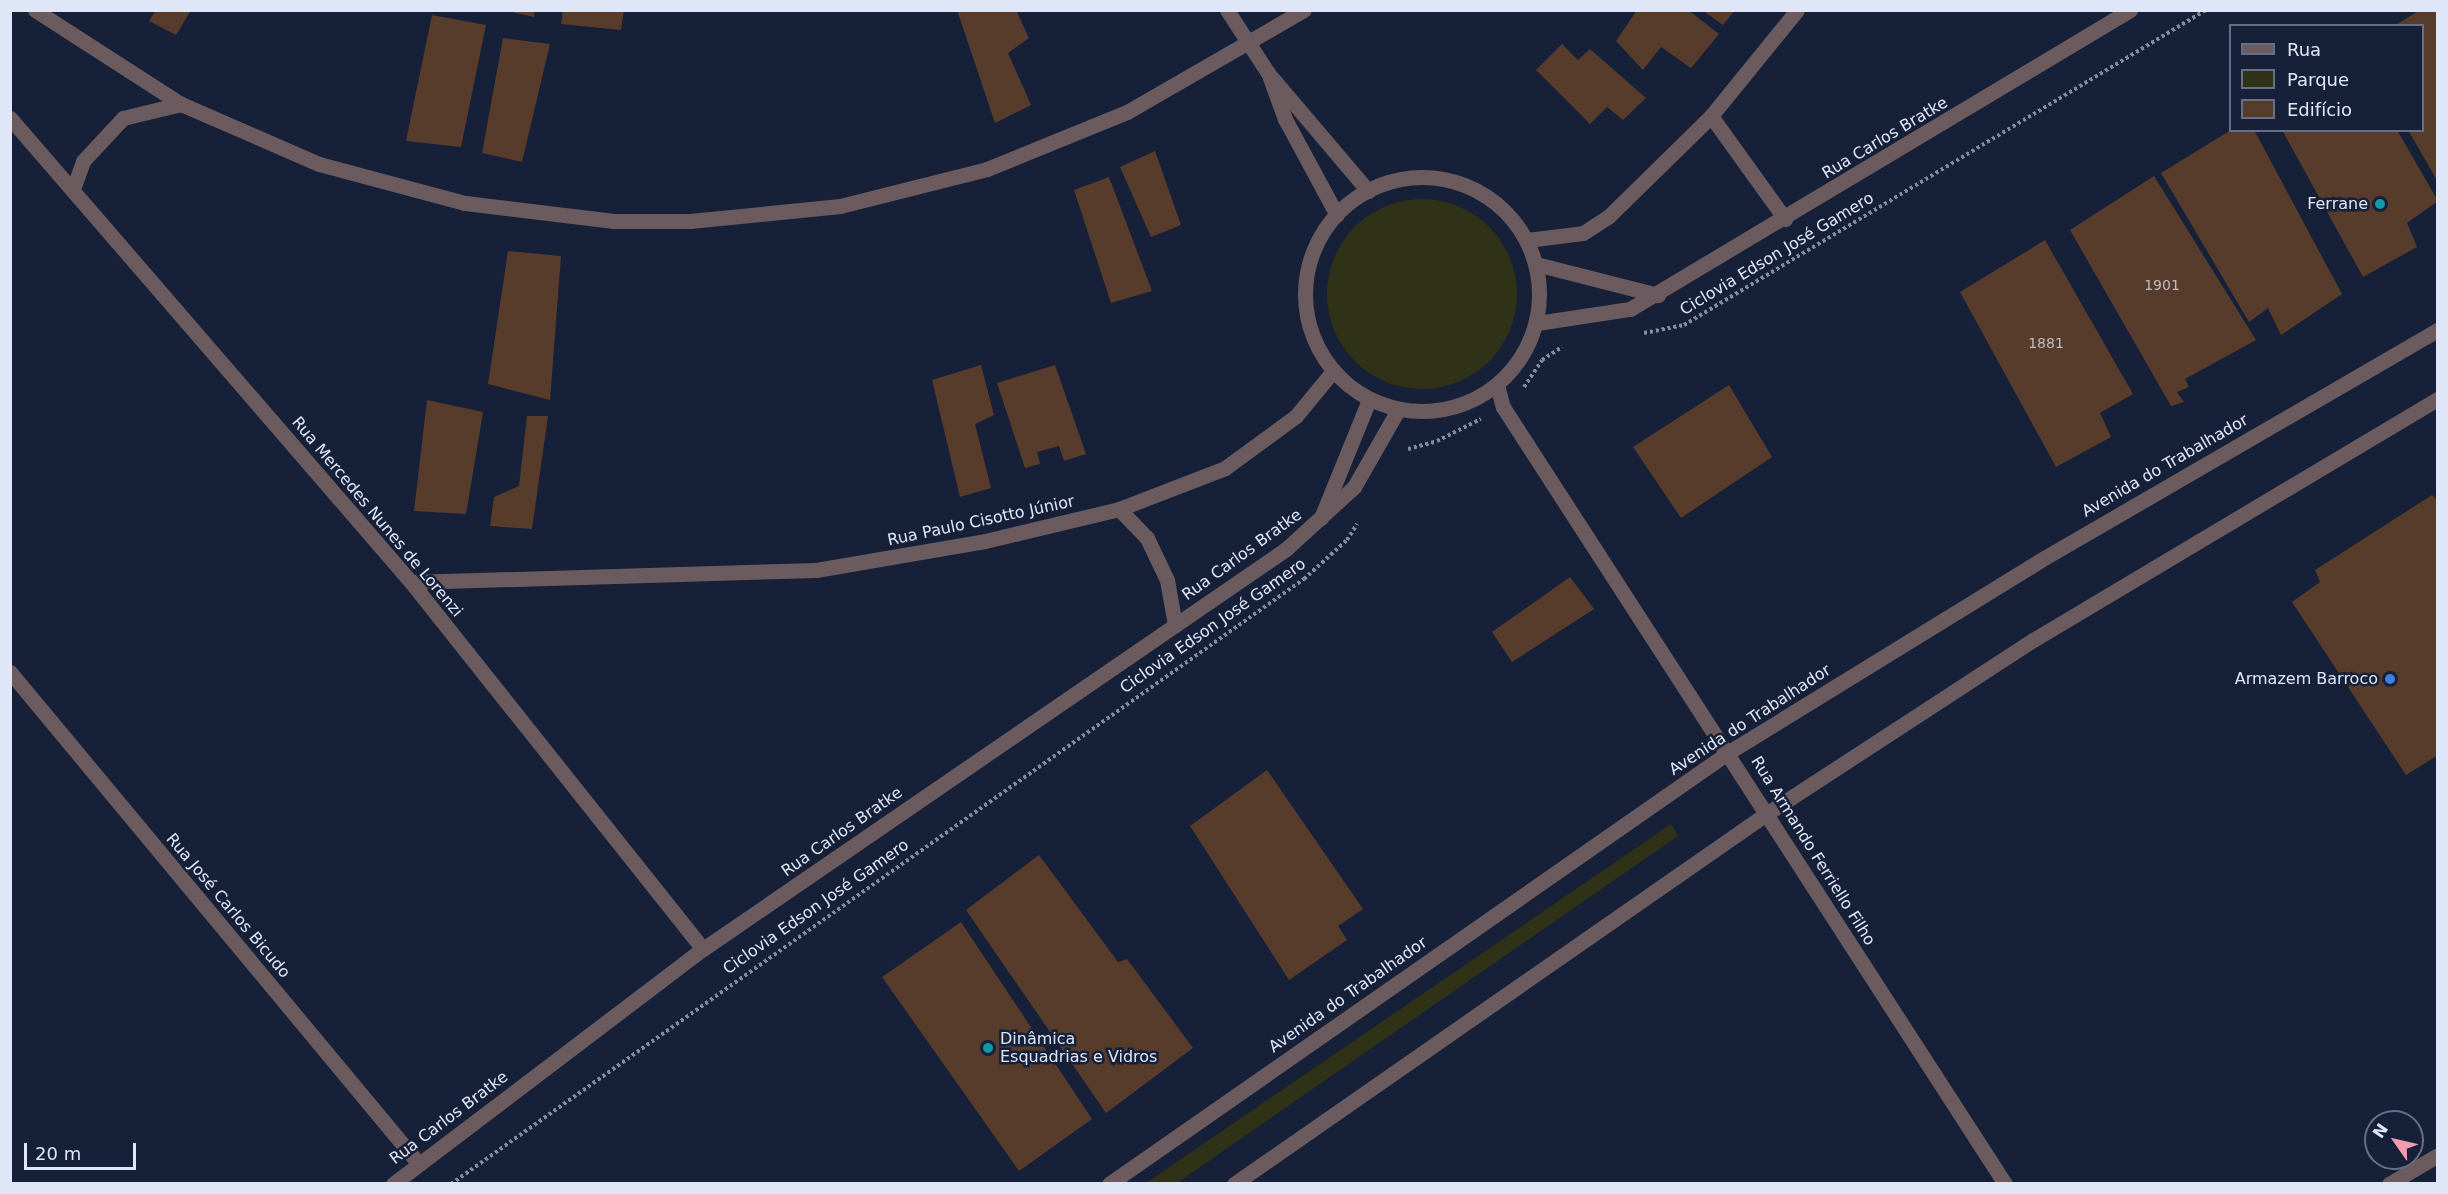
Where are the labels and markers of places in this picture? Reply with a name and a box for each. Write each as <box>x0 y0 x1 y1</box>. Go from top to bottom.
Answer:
place label: Ferrane <box>2307 194 2368 214</box>
marker: Ferrane <box>2373 197 2387 211</box>
place label: Armazem Barroco <box>2235 669 2378 689</box>
marker: Armazem Barroco <box>2383 672 2397 686</box>
place label: Dinâmica Esquadrias e Vidros <box>1000 1029 1157 1067</box>
marker: Dinâmica Esquadrias e Vidros <box>981 1041 995 1055</box>

